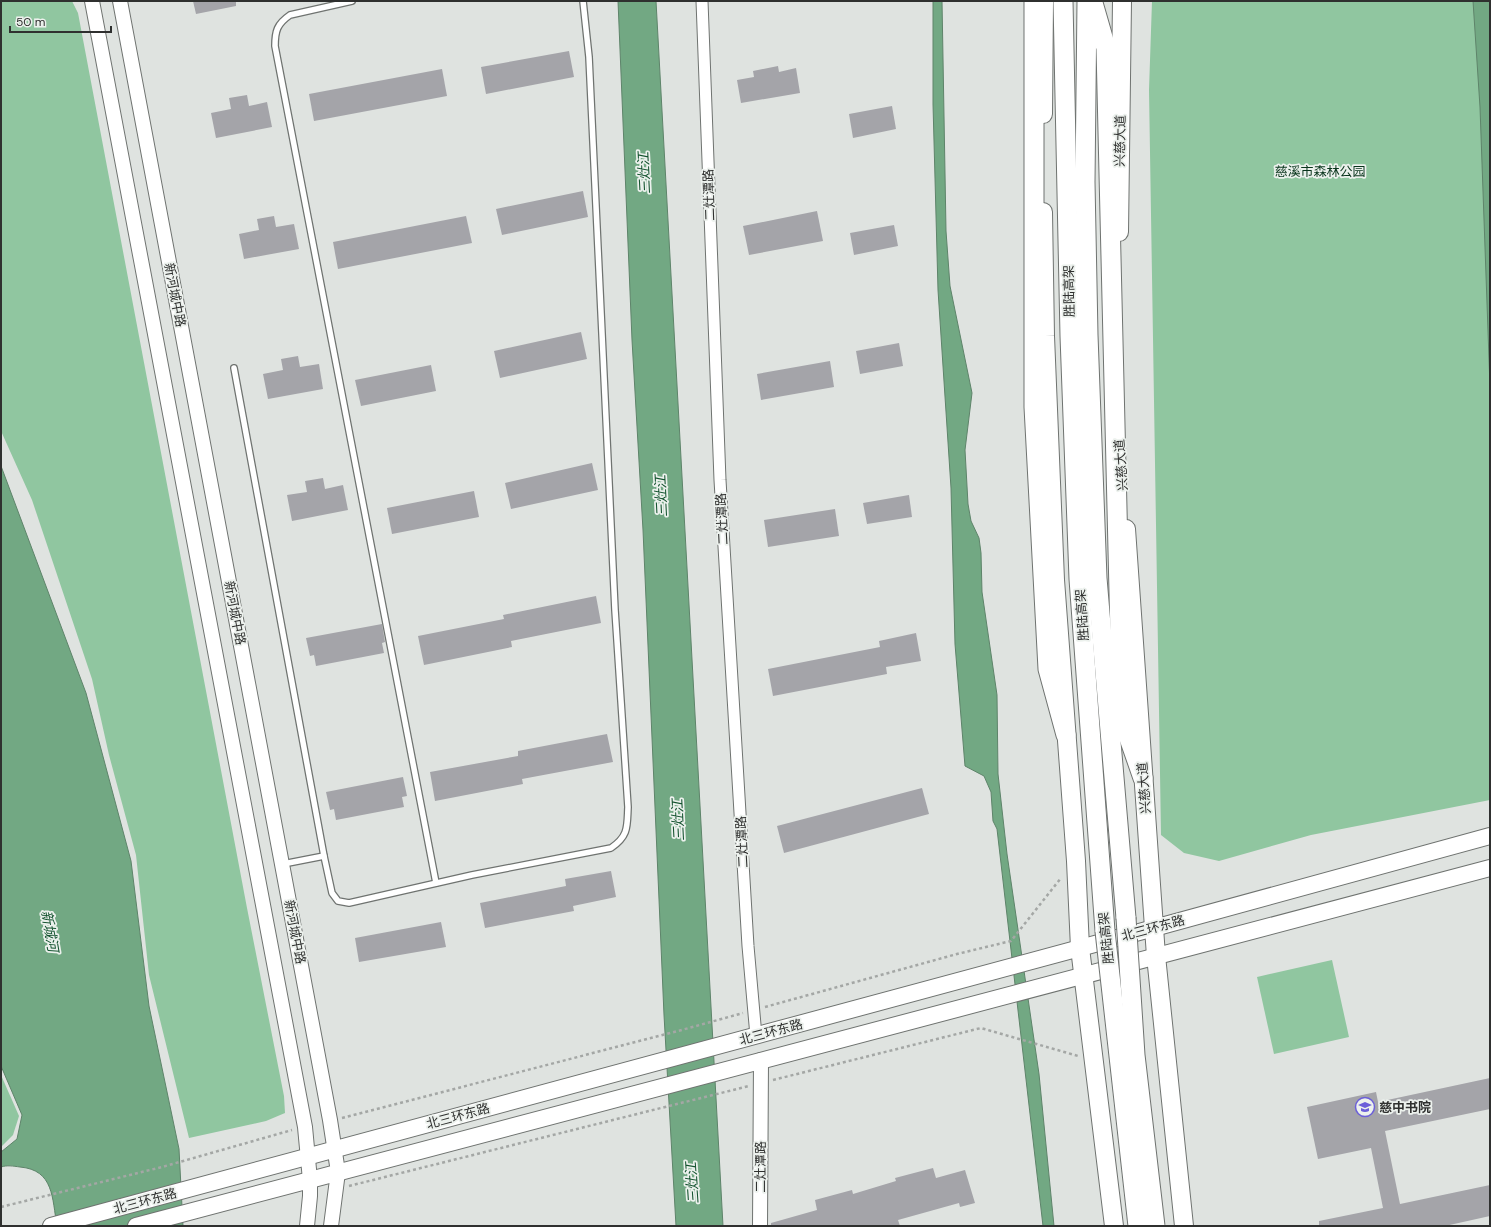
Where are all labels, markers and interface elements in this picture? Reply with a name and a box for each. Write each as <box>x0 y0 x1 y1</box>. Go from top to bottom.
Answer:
scale bar <box>10 8 111 34</box>
text: 50 m <box>16 14 45 30</box>
street label: 兴慈大道 <box>1111 115 1129 167</box>
water label: 三灶江 <box>634 150 654 194</box>
park label: 慈溪市森林公园 <box>1274 163 1366 180</box>
street label: 二灶潭路 <box>700 169 718 221</box>
street label: 新河城中路 <box>160 261 190 329</box>
street label: 胜陆高架 <box>1060 265 1078 317</box>
street label: 兴慈大道 <box>1111 438 1131 492</box>
water label: 三灶江 <box>651 473 671 517</box>
street label: 二灶潭路 <box>712 493 732 545</box>
street label: 新河城中路 <box>220 579 250 647</box>
street label: 胜陆高架 <box>1072 588 1092 642</box>
street label: 兴慈大道 <box>1134 761 1154 815</box>
water label: 三灶江 <box>668 797 688 841</box>
street label: 二灶潭路 <box>732 816 752 868</box>
street label: 新河城中路 <box>280 898 310 966</box>
water label: 新城河 <box>37 909 63 956</box>
street label: 胜陆高架 <box>1095 911 1117 965</box>
street label: 北三环东路 <box>1119 911 1187 945</box>
street label: 北三环东路 <box>737 1015 805 1049</box>
school or university icon: 慈中书院 <box>1354 1096 1376 1118</box>
street label: 北三环东路 <box>424 1099 492 1133</box>
place label: 慈中书院 <box>1379 1099 1431 1116</box>
street label: 二灶潭路 <box>752 1141 769 1193</box>
water label: 三灶江 <box>681 1159 702 1205</box>
street label: 北三环东路 <box>111 1184 179 1218</box>

